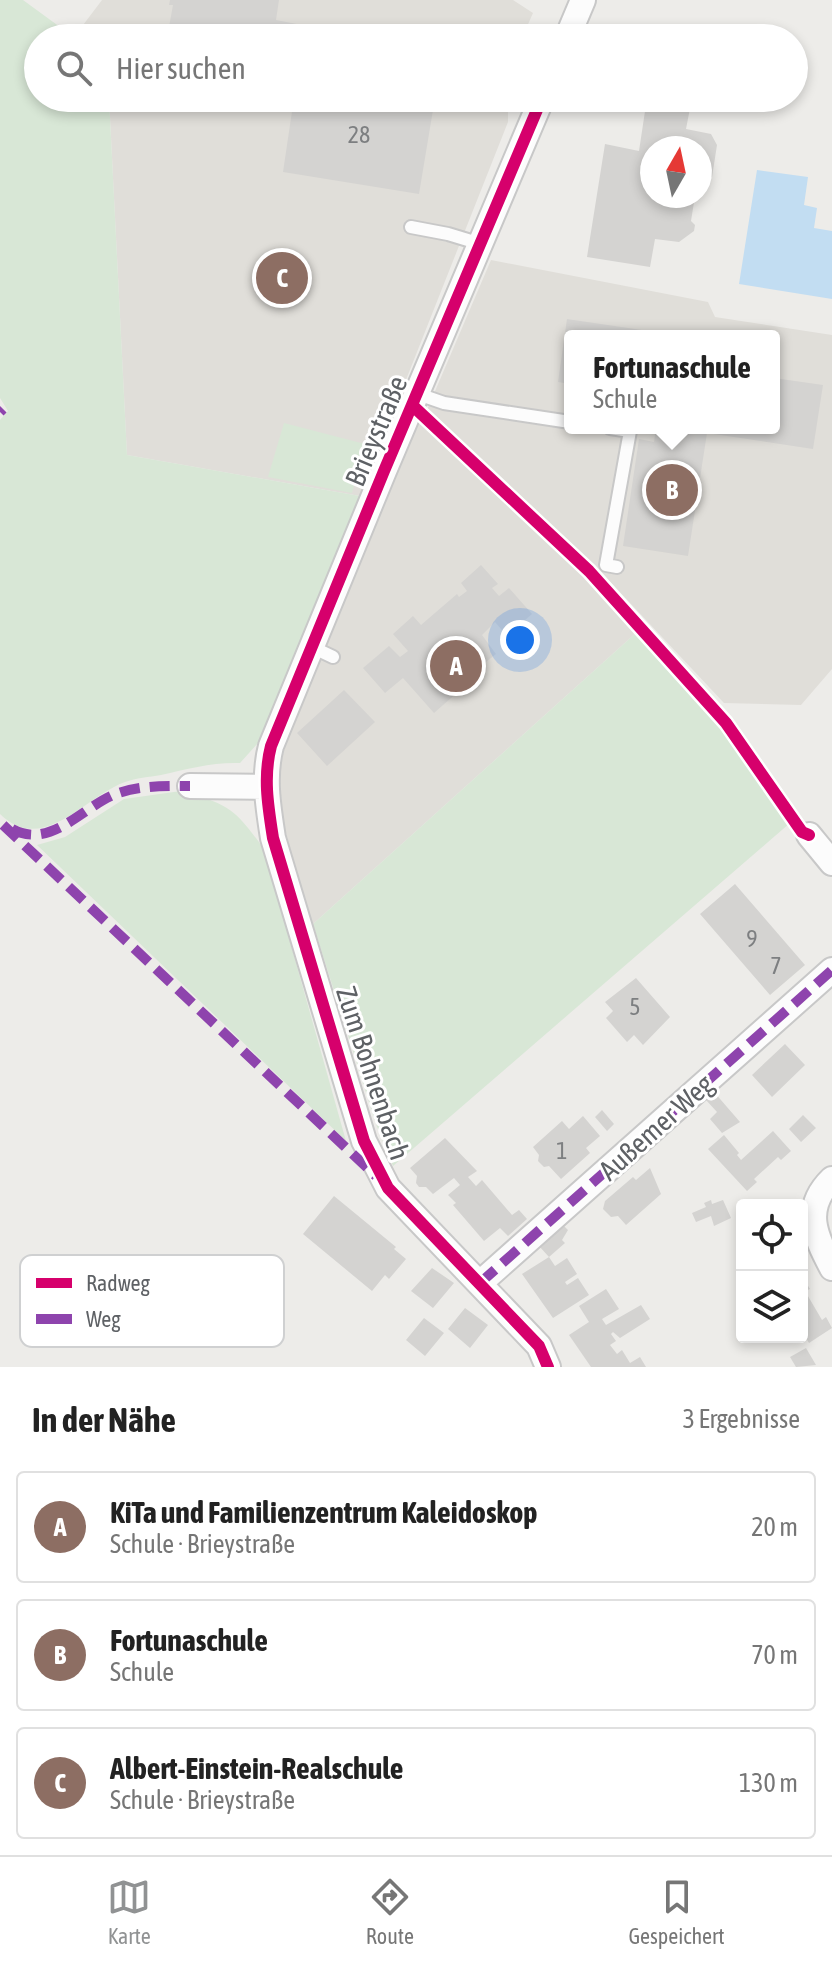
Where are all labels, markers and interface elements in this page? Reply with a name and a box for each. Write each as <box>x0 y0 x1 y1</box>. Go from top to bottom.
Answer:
search box <box>24 24 808 112</box>
icon: search <box>52 46 96 90</box>
text: Hier suchen <box>116 51 246 85</box>
house number: 28 <box>348 121 370 148</box>
north arrow <box>640 136 712 208</box>
pin: C <box>256 248 308 308</box>
popup <box>564 330 780 434</box>
text: Fortunaschule <box>593 350 751 384</box>
street label: Brieystraße <box>339 371 413 491</box>
text: Schule <box>593 384 657 414</box>
pin: B <box>646 460 698 520</box>
your location <box>500 620 540 660</box>
pin: A <box>430 636 482 696</box>
house number: 9 <box>746 925 758 952</box>
house number: 7 <box>770 952 782 979</box>
street label: Zum Bohnenbach <box>330 982 416 1164</box>
house number: 5 <box>629 993 641 1020</box>
street label: Außemer Weg <box>592 1068 720 1186</box>
house number: 1 <box>556 1137 568 1164</box>
map controls <box>736 1199 808 1343</box>
button: locate <box>736 1199 808 1271</box>
legend <box>20 1255 284 1347</box>
text: Radweg <box>86 1270 151 1296</box>
button: layers <box>736 1271 808 1343</box>
text: Weg <box>86 1306 121 1332</box>
text: In der Nähe <box>32 1400 176 1439</box>
text: 3 Ergebnisse <box>683 1404 800 1434</box>
text: KiTa und Familienzentrum Kaleidoskop <box>110 1495 537 1529</box>
text: A <box>54 1512 66 1542</box>
text: 20 m <box>751 1512 798 1542</box>
text: Schule · Brieystraße <box>110 1529 295 1559</box>
text: Fortunaschule <box>110 1623 268 1657</box>
text: B <box>54 1640 66 1670</box>
text: 70 m <box>751 1640 798 1670</box>
text: Schule <box>110 1657 174 1687</box>
text: Albert-Einstein-Realschule <box>110 1751 403 1785</box>
text: C <box>54 1768 66 1798</box>
text: 130 m <box>739 1768 798 1798</box>
text: Schule · Brieystraße <box>110 1785 295 1815</box>
tab: Karte <box>107 1875 151 1949</box>
tab: Route <box>366 1875 414 1949</box>
tab: Gespeichert <box>628 1875 725 1949</box>

